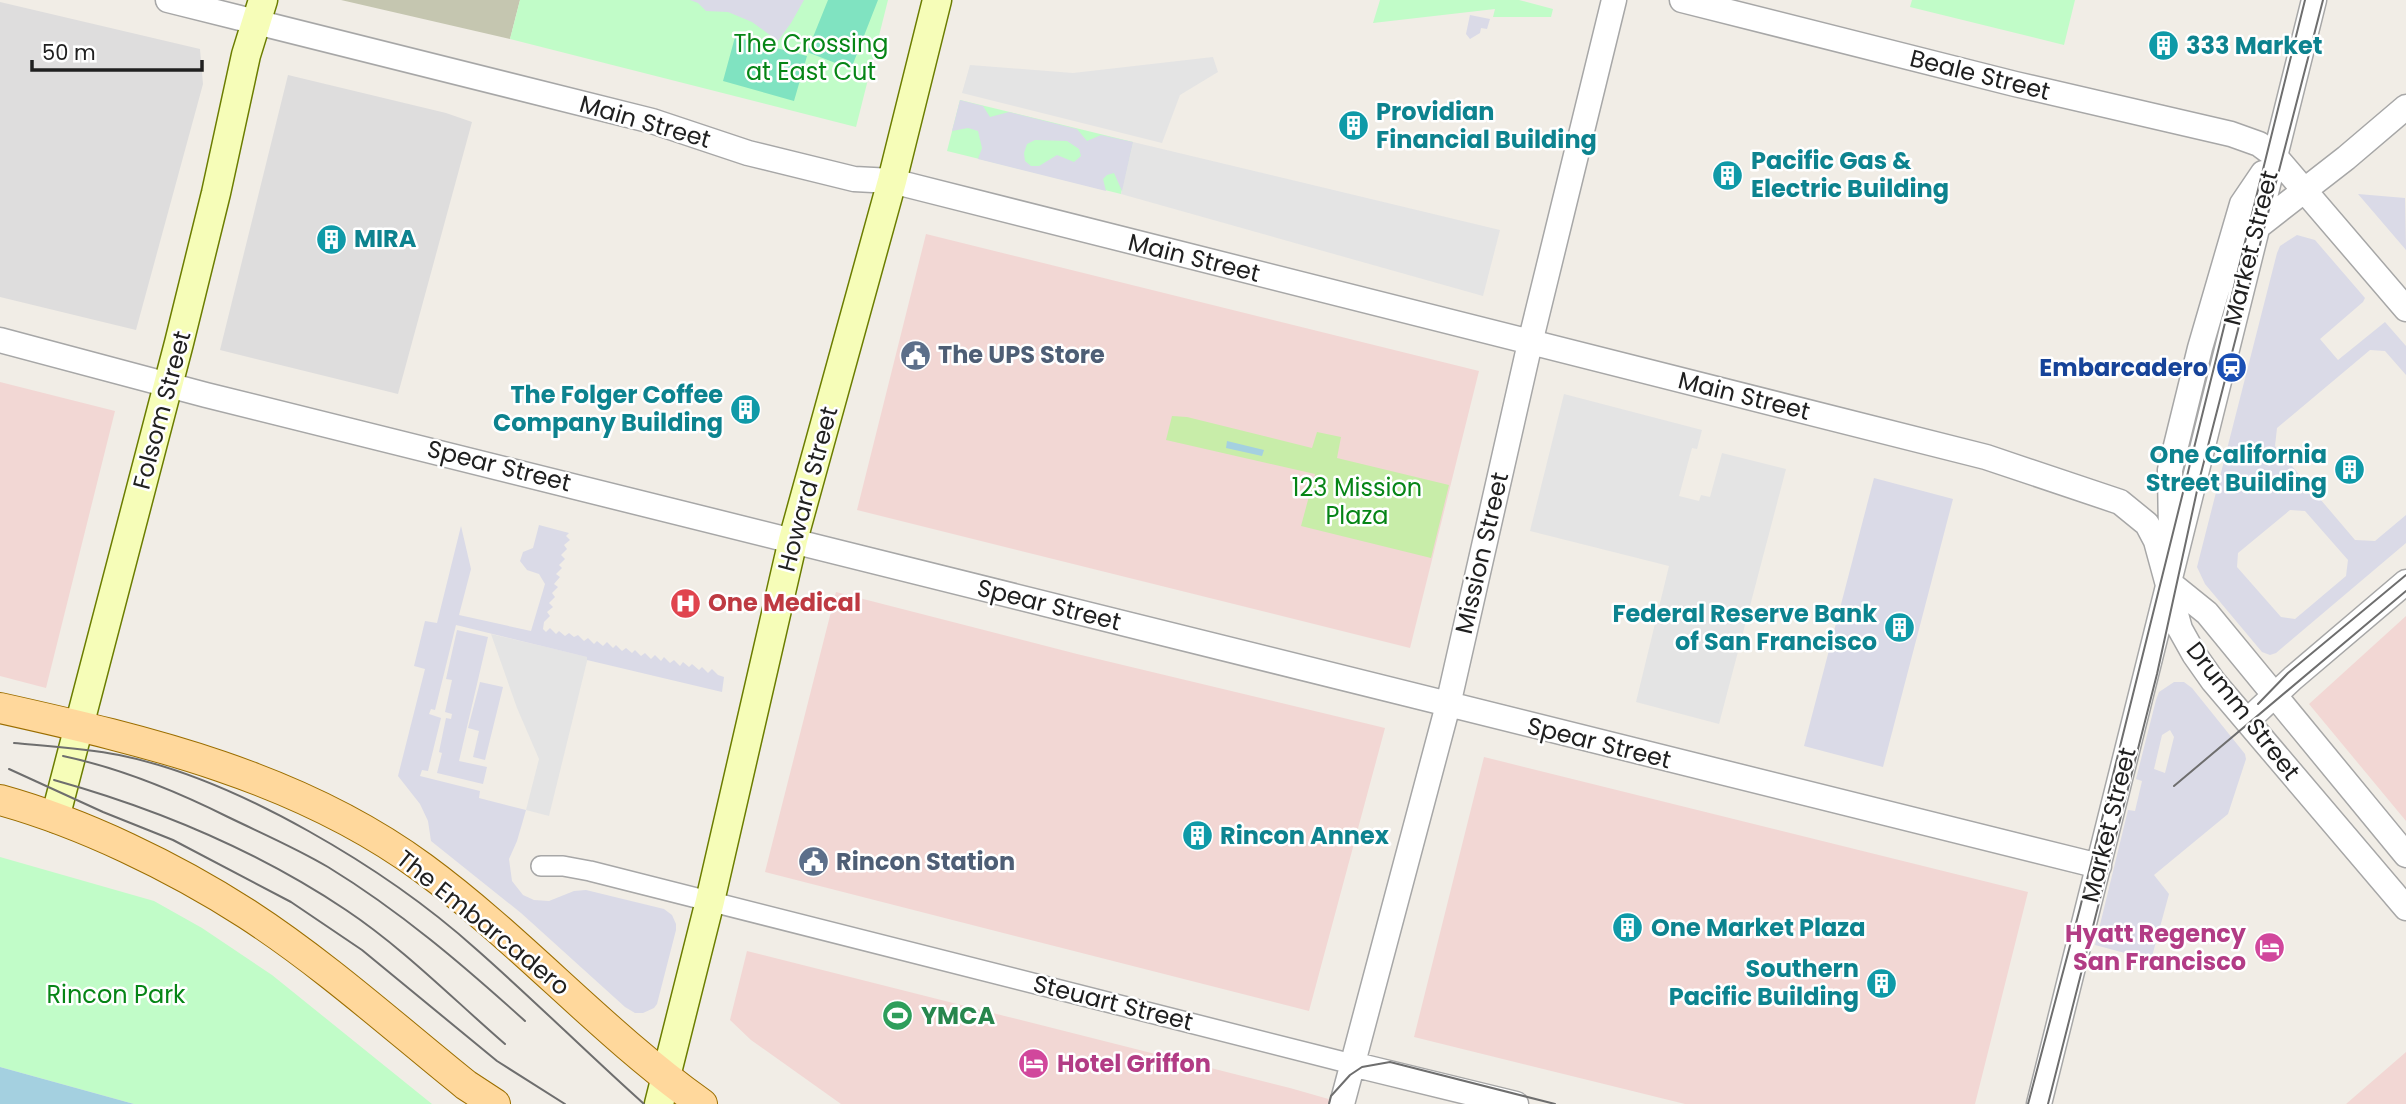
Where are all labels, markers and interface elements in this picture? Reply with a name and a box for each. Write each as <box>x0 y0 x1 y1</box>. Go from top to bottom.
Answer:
park label: The Crossing at East Cut <box>733 27 889 88</box>
scale bar <box>32 28 201 72</box>
building icon: 333 Market <box>2146 29 2180 63</box>
place label: 333 Market <box>2186 29 2323 62</box>
text: 50 m <box>42 38 96 67</box>
street label: Beale Street <box>1907 41 2054 108</box>
street label: Main Street <box>576 87 714 156</box>
place label: Providian Financial Building <box>1376 95 1597 156</box>
building icon: Providian Financial Building <box>1336 109 1370 143</box>
place label: Pacific Gas & Electric Building <box>1751 144 1949 205</box>
building icon: Pacific Gas & Electric Building <box>1711 158 1745 192</box>
street label: Market Street <box>2215 167 2286 329</box>
building icon: MIRA <box>314 222 348 256</box>
place label: MIRA <box>354 222 417 255</box>
street label: Main Street <box>1125 225 1264 290</box>
street label: Folsom Street <box>125 327 199 493</box>
public building icon: The UPS Store <box>898 338 932 372</box>
place label: The UPS Store <box>938 338 1105 371</box>
place label: Embarcadero <box>2039 351 2208 384</box>
station icon: Embarcadero <box>2214 351 2248 385</box>
street label: Main Street <box>1675 363 1814 428</box>
place label: The Folger Coffee Company Building <box>493 378 723 439</box>
building icon: The Folger Coffee Company Building <box>729 392 763 426</box>
street label: Howard Street <box>770 403 845 575</box>
street label: Spear Street <box>424 432 574 499</box>
place label: One California Street Building <box>2146 438 2327 499</box>
building icon: One California Street Building <box>2333 452 2367 486</box>
street label: Mission Street <box>1447 469 1516 637</box>
park label: 123 Mission Plaza <box>1292 471 1422 532</box>
street label: Spear Street <box>974 571 1124 638</box>
hospital icon: One Medical <box>668 586 702 620</box>
place label: One Medical <box>708 586 861 619</box>
place label: Federal Reserve Bank of San Francisco <box>1612 597 1877 658</box>
building icon: Federal Reserve Bank of San Francisco <box>1883 611 1917 645</box>
street label: Drumm Street <box>2179 635 2308 787</box>
street label: Spear Street <box>1524 709 1674 776</box>
street label: Market Street <box>2073 744 2144 906</box>
building icon: Rincon Annex <box>1180 819 1214 853</box>
place label: Rincon Annex <box>1220 819 1390 852</box>
street label: The Embarcadero <box>390 842 577 1003</box>
public building icon: Rincon Station <box>796 845 830 879</box>
place label: Rincon Station <box>836 845 1015 878</box>
building icon: One Market Plaza <box>1611 911 1645 945</box>
place label: One Market Plaza <box>1651 911 1866 944</box>
place label: Hyatt Regency San Francisco <box>2065 917 2247 978</box>
hotel icon: Hyatt Regency San Francisco <box>2252 931 2286 965</box>
place label: Southern Pacific Building <box>1669 952 1859 1013</box>
building icon: Southern Pacific Building <box>1865 966 1899 1000</box>
street label: Steuart Street <box>1030 967 1197 1038</box>
park label: Rincon Park <box>47 978 186 1011</box>
sports icon: YMCA <box>881 999 915 1033</box>
place label: YMCA <box>921 999 995 1032</box>
hotel icon: Hotel Griffon <box>1017 1047 1051 1081</box>
place label: Hotel Griffon <box>1057 1047 1211 1080</box>

